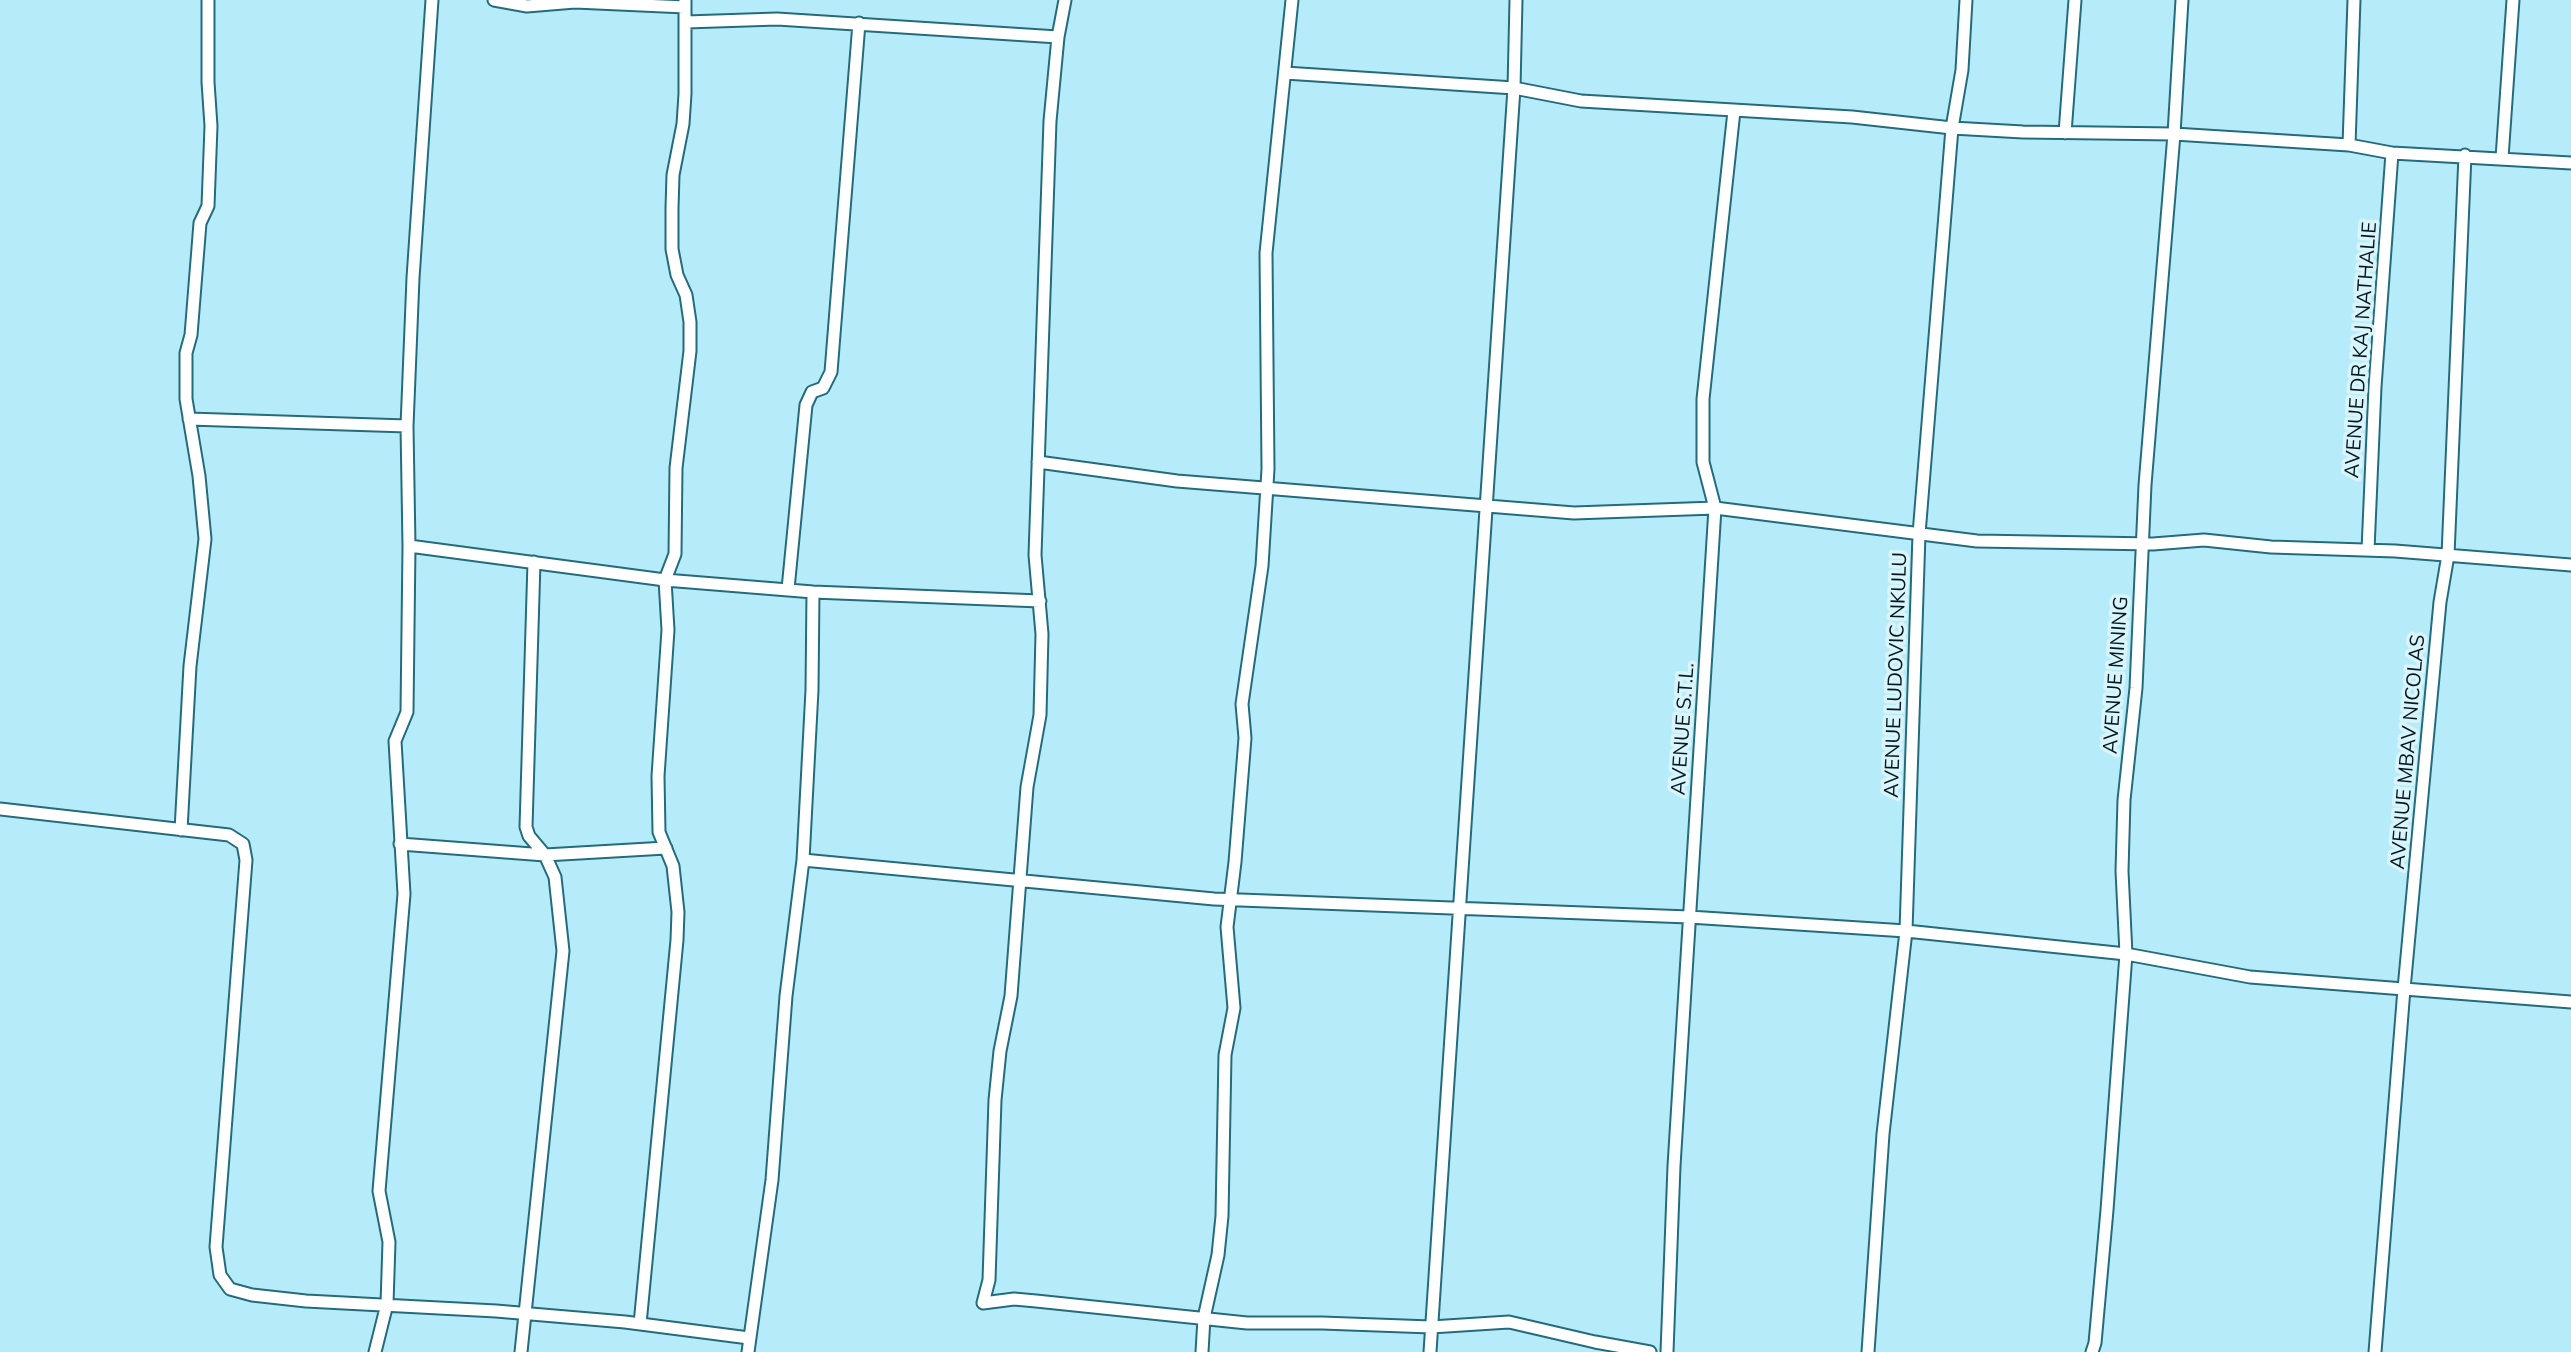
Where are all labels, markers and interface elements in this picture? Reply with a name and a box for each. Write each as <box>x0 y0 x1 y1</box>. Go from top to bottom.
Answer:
street label: AVENUE DR KAJ NATHALIE <box>2340 221 2382 479</box>
street label: AVENUE LUDOVIC NKULU <box>1880 552 1912 798</box>
street label: AVENUE MINING <box>2099 595 2133 755</box>
street label: AVENUE MBAV NICOLAS <box>2386 634 2430 870</box>
street label: AVENUE S.T.L. <box>1666 662 1700 796</box>

